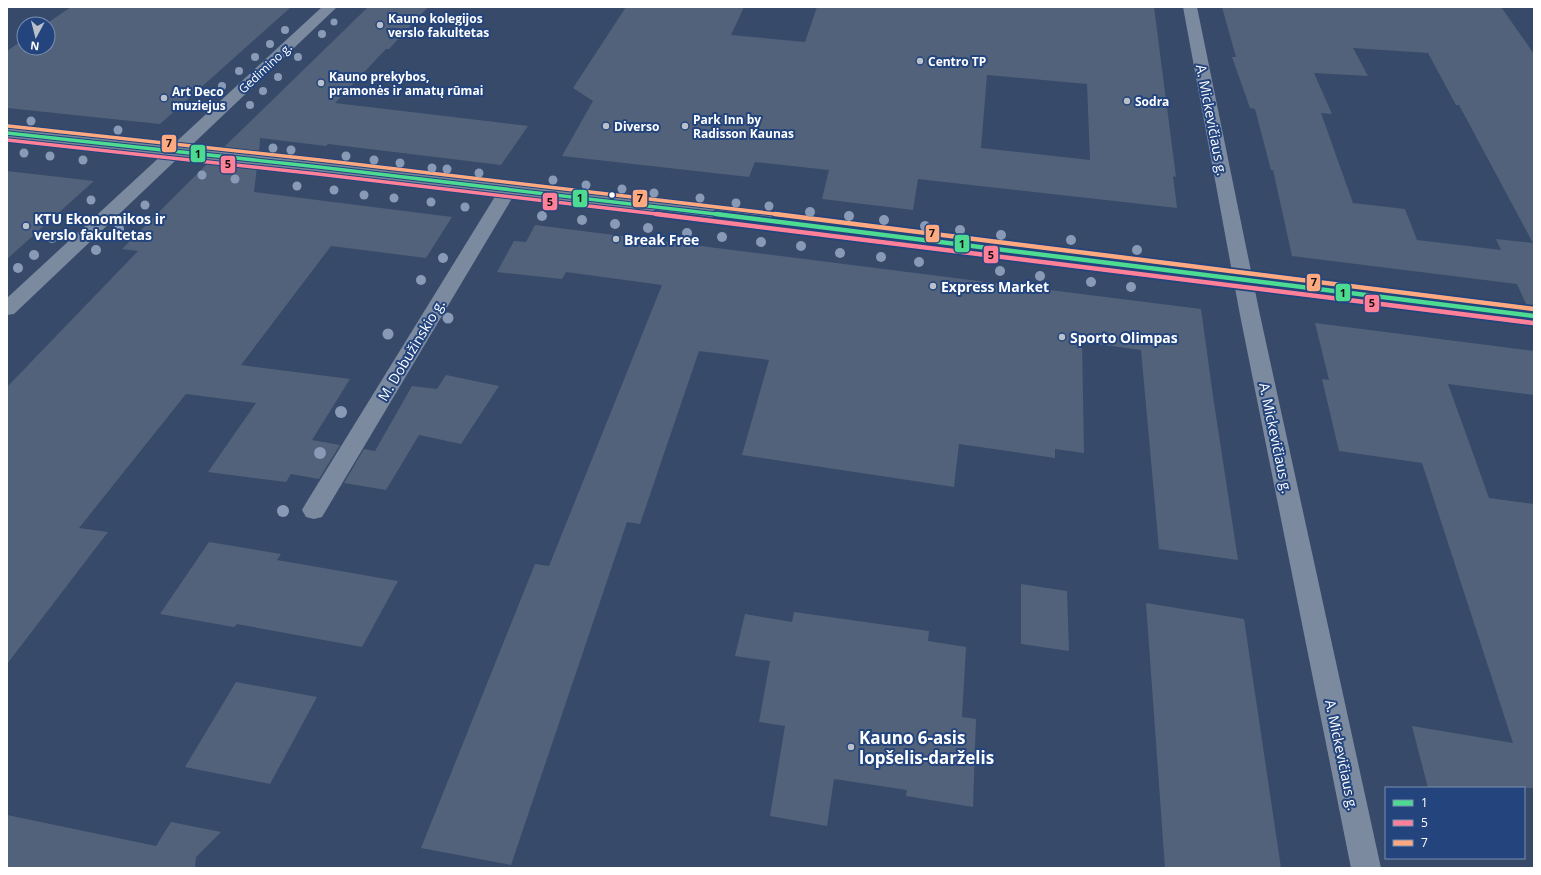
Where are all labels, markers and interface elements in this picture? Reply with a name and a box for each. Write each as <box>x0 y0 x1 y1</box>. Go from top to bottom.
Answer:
place label: Kauno kolegijos verslo fakultetas <box>388 10 489 41</box>
north arrow <box>16 16 56 56</box>
marker: Kauno kolegijos verslo fakultetas <box>375 20 385 30</box>
text: N <box>29 38 40 54</box>
street label: Gedimino g. <box>235 39 295 97</box>
place label: Centro TP <box>928 53 986 70</box>
marker: Centro TP <box>915 56 925 66</box>
street label: A. Mickevičiaus g. <box>1192 63 1232 177</box>
place label: Kauno prekybos, pramonės ir amatų rūmai <box>329 68 483 99</box>
marker: Kauno prekybos, pramonės ir amatų rūmai <box>316 78 326 88</box>
place label: Art Deco muziejus <box>172 83 226 114</box>
marker: Art Deco muziejus <box>159 93 169 103</box>
place label: Sodra <box>1135 93 1169 110</box>
marker: Sodra <box>1122 96 1132 106</box>
place label: Park Inn by Radisson Kaunas <box>693 111 794 142</box>
place label: Diverso <box>614 118 659 135</box>
marker: Diverso <box>601 121 611 131</box>
marker: Park Inn by Radisson Kaunas <box>680 121 690 131</box>
line badge: 7 <box>161 134 177 153</box>
text: 7 <box>166 135 172 150</box>
line badge: 1 <box>190 144 206 163</box>
text: 1 <box>195 146 201 161</box>
line badge: 5 <box>220 155 236 174</box>
text: 5 <box>225 156 231 171</box>
line badge: 1 <box>572 189 588 208</box>
line badge: 7 <box>632 189 648 208</box>
text: 1 <box>577 190 583 205</box>
unlabelled marker <box>607 190 617 200</box>
text: 7 <box>637 190 643 205</box>
line badge: 5 <box>542 192 558 211</box>
text: 5 <box>547 194 553 209</box>
place label: KTU Ekonomikos ir verslo fakultetas <box>34 209 166 244</box>
marker: KTU Ekonomikos ir verslo fakultetas <box>21 221 31 231</box>
line badge: 7 <box>925 224 940 243</box>
text: 7 <box>929 225 935 240</box>
place label: Break Free <box>624 230 699 249</box>
marker: Break Free <box>611 234 621 244</box>
line badge: 1 <box>954 234 970 253</box>
text: 1 <box>959 236 965 251</box>
line badge: 5 <box>983 245 999 264</box>
text: 5 <box>988 247 994 262</box>
line badge: 7 <box>1306 273 1321 292</box>
text: 7 <box>1311 274 1317 289</box>
place label: Express Market <box>941 277 1049 296</box>
marker: Express Market <box>928 281 938 291</box>
line badge: 1 <box>1335 283 1351 302</box>
text: 1 <box>1340 285 1346 300</box>
line badge: 5 <box>1364 294 1380 313</box>
text: 5 <box>1369 295 1375 310</box>
street label: M. Dobužinskio g. <box>373 296 449 404</box>
place label: Sporto Olimpas <box>1070 328 1178 347</box>
marker: Sporto Olimpas <box>1057 332 1067 342</box>
street label: A. Mickevičiaus g. <box>1255 381 1297 495</box>
street label: A. Mickevičiaus g. <box>1321 698 1363 812</box>
place label: Kauno 6-asis lopšelis-darželis <box>859 726 994 769</box>
marker: Kauno 6-asis lopšelis-darželis <box>846 742 856 752</box>
legend <box>1385 787 1525 859</box>
text: 1 <box>1421 794 1428 811</box>
text: 5 <box>1421 814 1428 831</box>
text: 7 <box>1421 834 1428 851</box>

